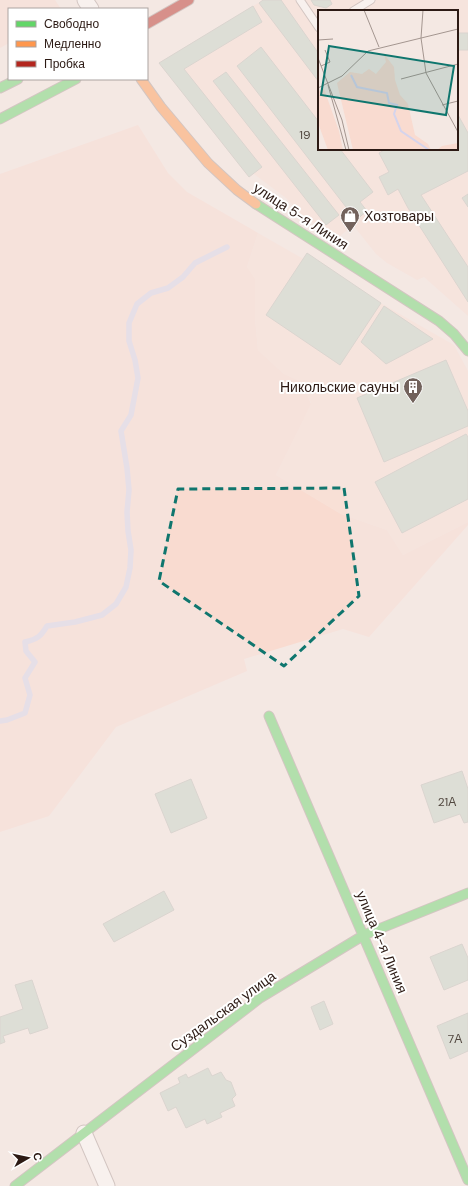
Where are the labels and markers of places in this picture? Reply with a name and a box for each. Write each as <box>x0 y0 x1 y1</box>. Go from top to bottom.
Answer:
shop icon: Хозтовары <box>339 205 361 233</box>
place label: Хозтовары <box>364 207 434 225</box>
building icon: Никольские сауны <box>402 376 424 404</box>
place label: Никольские сауны <box>280 378 399 396</box>

